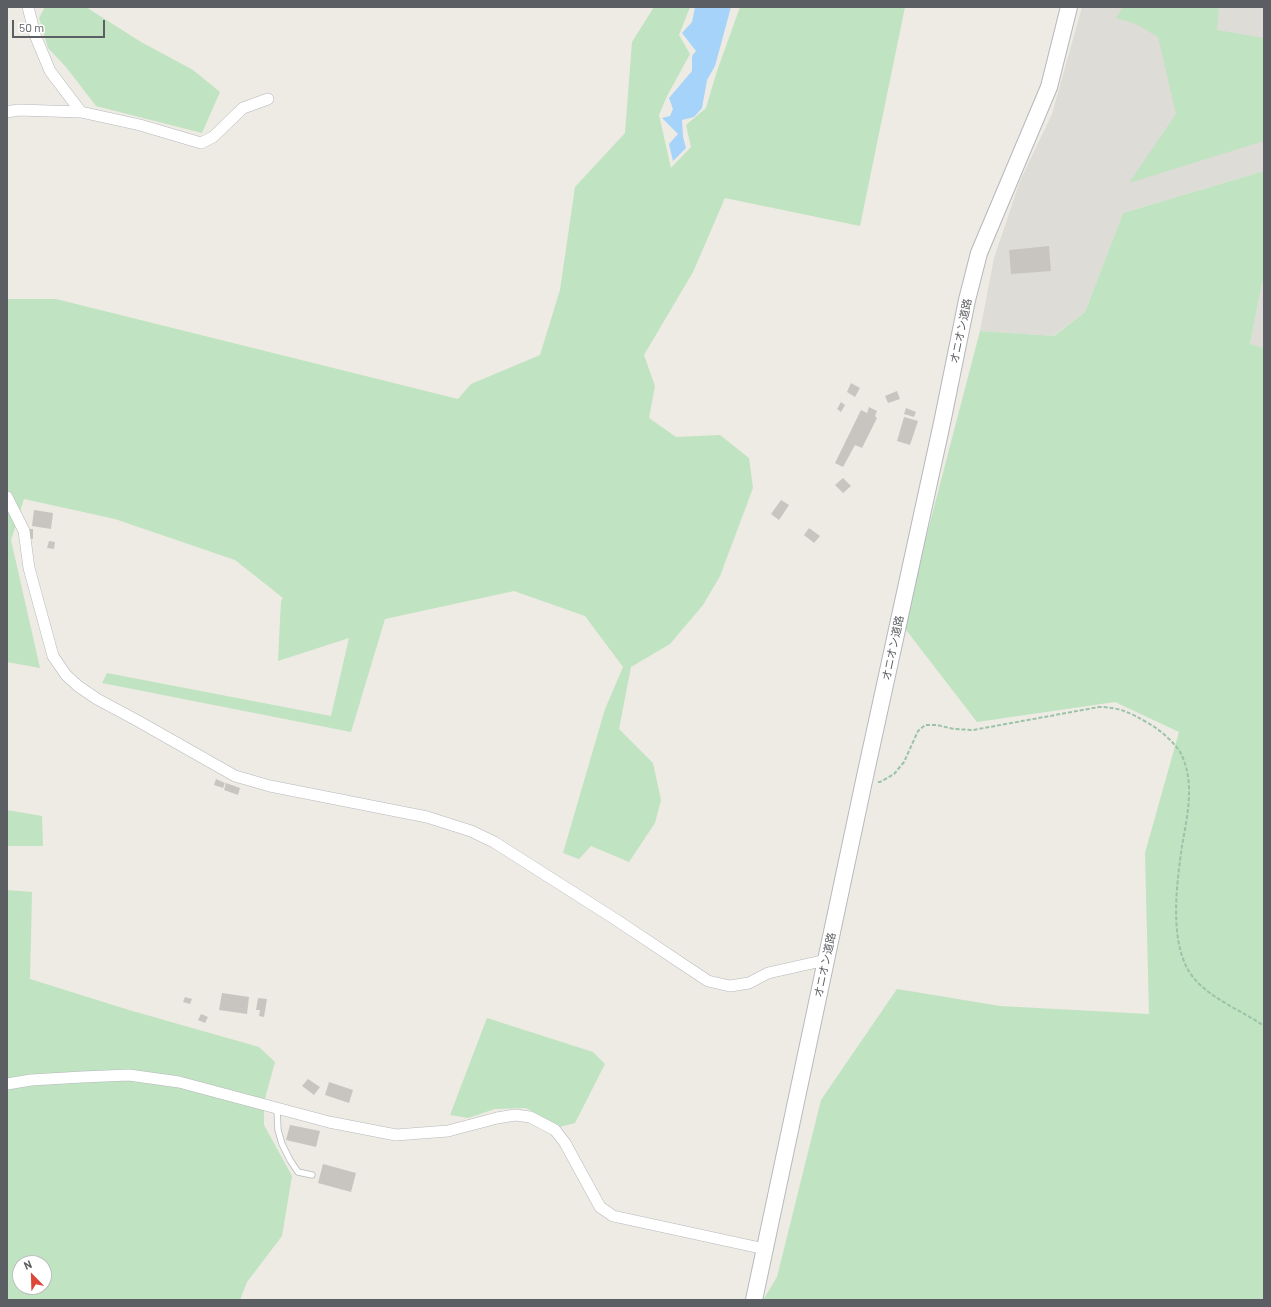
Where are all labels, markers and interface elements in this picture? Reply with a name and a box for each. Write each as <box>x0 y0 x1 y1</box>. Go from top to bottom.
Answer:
scale bar <box>14 12 107 38</box>
text: 50 m <box>19 20 44 34</box>
street label: オニオン道路 <box>948 297 974 365</box>
street label: オニオン道路 <box>880 614 906 682</box>
street label: オニオン道路 <box>812 931 838 999</box>
north arrow <box>12 1255 52 1295</box>
text: N <box>22 1257 33 1272</box>

